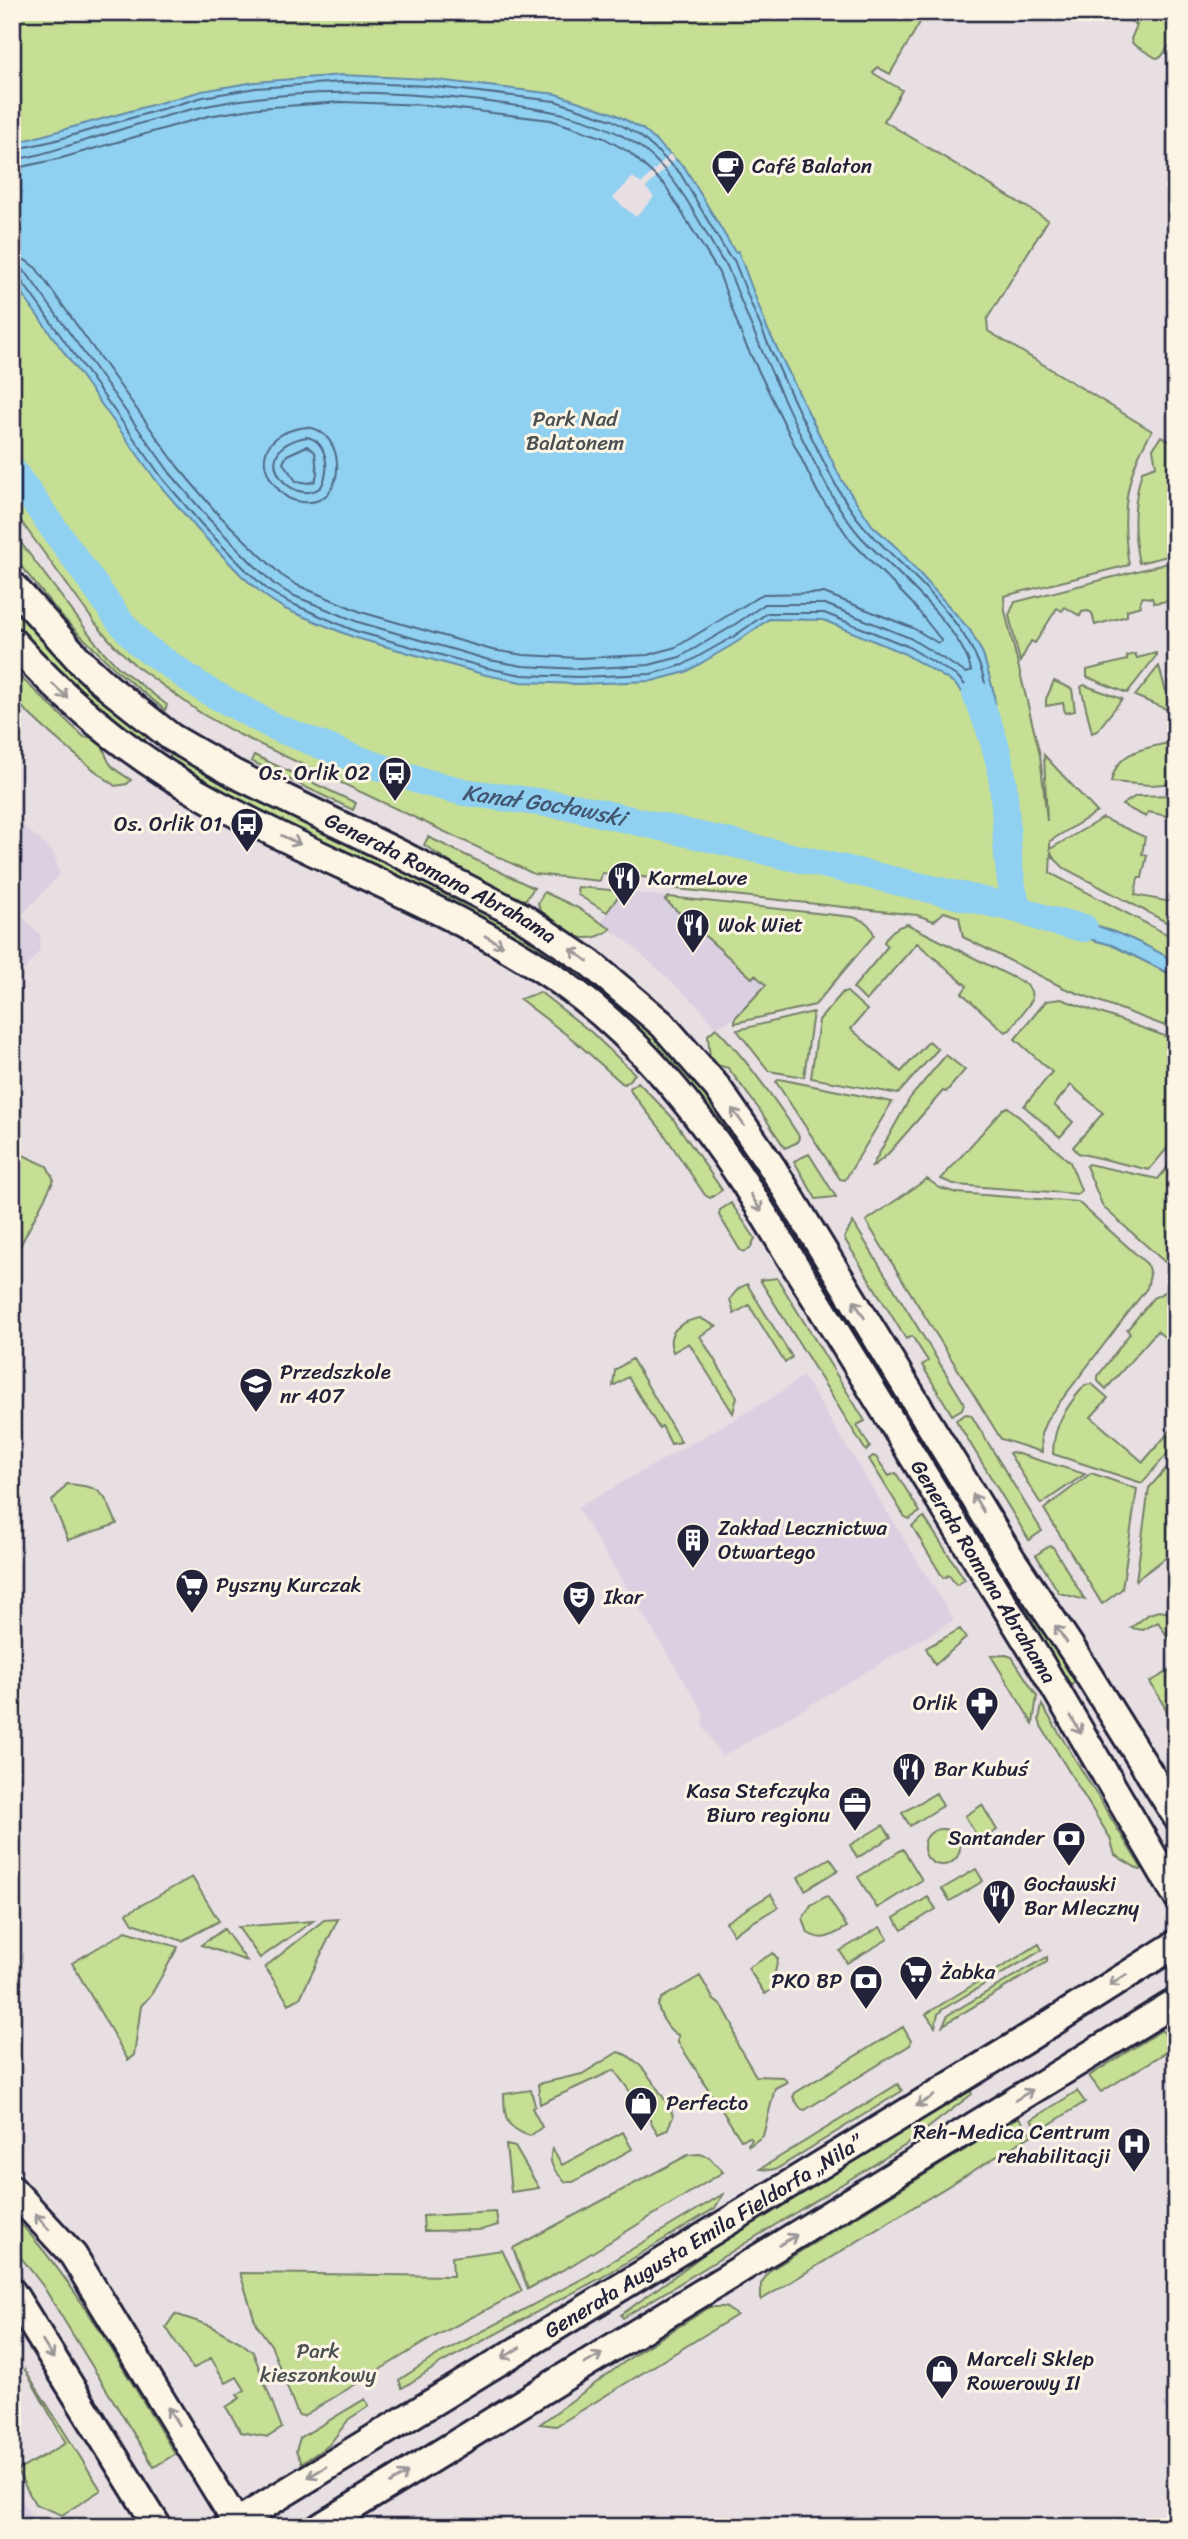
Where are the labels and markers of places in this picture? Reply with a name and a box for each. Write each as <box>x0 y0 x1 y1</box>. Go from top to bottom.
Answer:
cafe icon: Café Balaton <box>709 147 747 196</box>
place label: Café Balaton <box>752 147 872 185</box>
place label: Os. Orlik 02 <box>259 754 370 792</box>
bus stop icon: Os. Orlik 02 <box>376 754 414 803</box>
place label: Os. Orlik 01 <box>114 805 222 843</box>
bus stop icon: Os. Orlik 01 <box>228 805 266 854</box>
restaurant icon: KarmeLove <box>605 859 643 908</box>
place label: KarmeLove <box>648 859 748 897</box>
restaurant icon: Wok Wiet <box>674 906 712 955</box>
place label: Wok Wiet <box>718 906 803 944</box>
place label: Przedszkole nr 407 <box>280 1353 391 1415</box>
school or university icon: Przedszkole nr 407 <box>237 1365 275 1414</box>
place label: Zakład Lecznictwa Otwartego <box>718 1509 888 1571</box>
building icon: Zakład Lecznictwa Otwartego <box>674 1521 712 1570</box>
supermarket icon: Pyszny Kurczak <box>173 1566 211 1615</box>
place label: Pyszny Kurczak <box>216 1566 362 1604</box>
theatre icon: Ikar <box>560 1578 598 1627</box>
place label: Ikar <box>603 1578 644 1616</box>
place label: Orlik <box>913 1684 958 1722</box>
pharmacy icon: Orlik <box>963 1684 1001 1733</box>
restaurant icon: Bar Kubuś <box>890 1750 928 1799</box>
place label: Bar Kubuś <box>934 1750 1030 1788</box>
place label: Kasa Stefczyka Biuro regionu <box>687 1772 831 1834</box>
office icon: Kasa Stefczyka Biuro regionu <box>836 1784 874 1833</box>
place label: Santander <box>948 1819 1045 1857</box>
bank icon: Santander <box>1050 1819 1088 1868</box>
place label: Gocławski Bar Mleczny <box>1024 1865 1139 1927</box>
restaurant icon: Gocławski Bar Mleczny <box>980 1877 1018 1926</box>
supermarket icon: Żabka <box>897 1953 935 2002</box>
place label: Żabka <box>940 1953 996 1991</box>
place label: PKO BP <box>771 1962 842 2000</box>
bank icon: PKO BP <box>847 1962 885 2011</box>
shop icon: Perfecto <box>622 2084 660 2133</box>
place label: Perfecto <box>666 2084 748 2122</box>
place label: Reh-Medica Centrum rehabilitacji <box>913 2113 1111 2175</box>
hospital icon: Reh-Medica Centrum rehabilitacji <box>1115 2125 1153 2174</box>
place label: Marceli Sklep Rowerowy II <box>967 2340 1094 2402</box>
shop icon: Marceli Sklep Rowerowy II <box>923 2352 961 2401</box>

